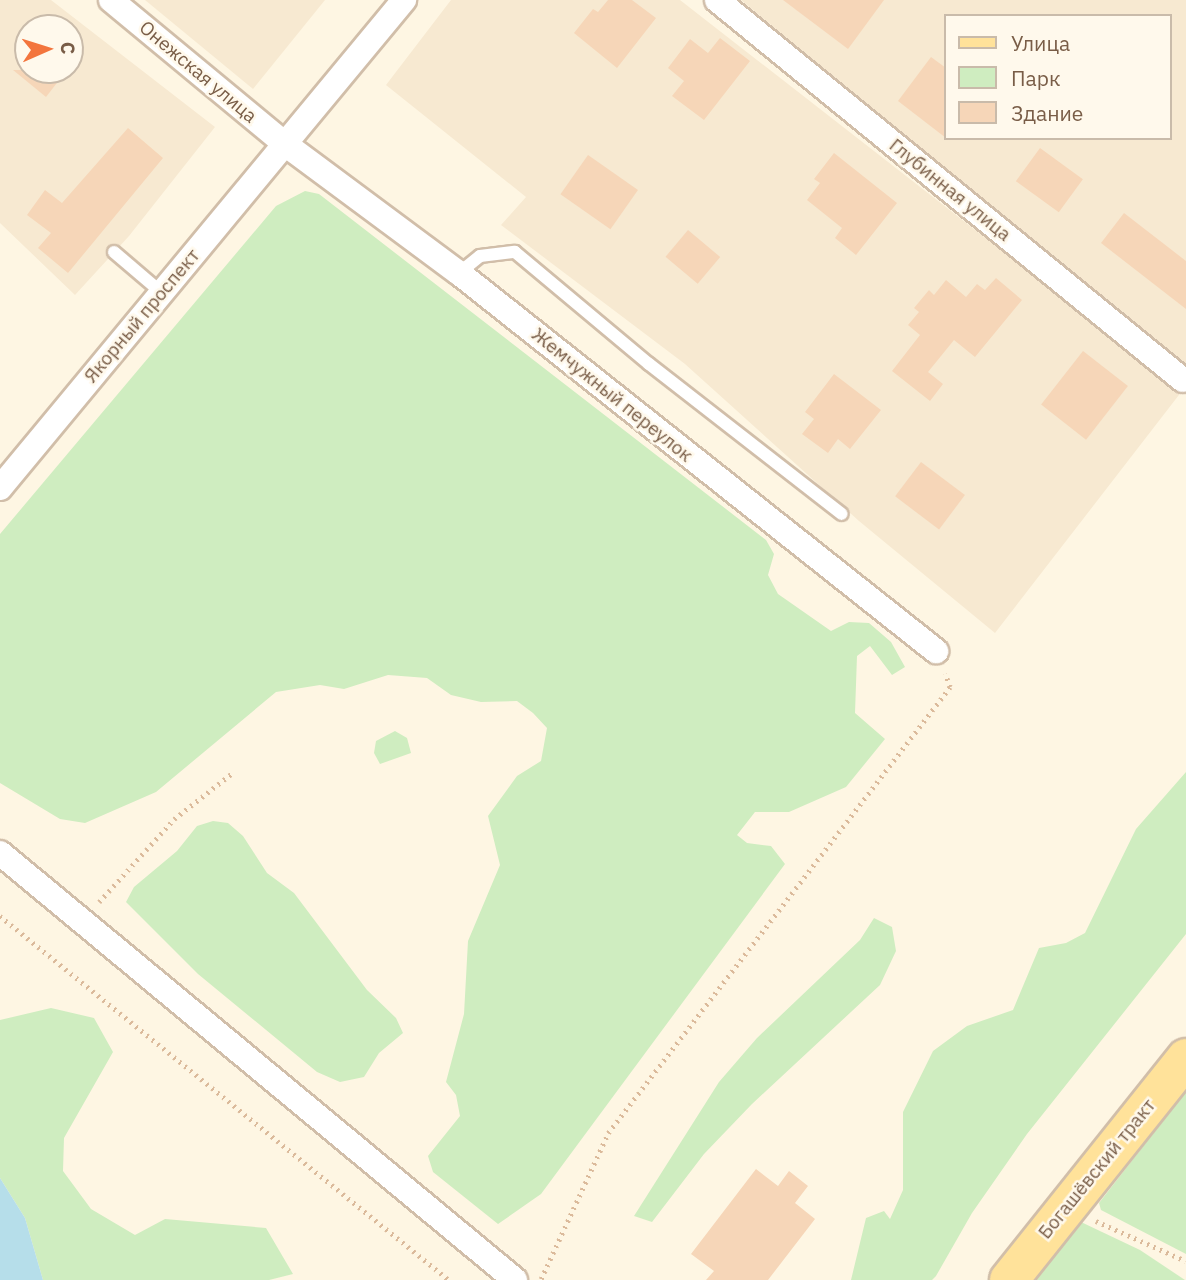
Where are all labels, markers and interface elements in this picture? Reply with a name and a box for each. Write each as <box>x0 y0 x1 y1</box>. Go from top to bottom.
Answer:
north arrow <box>14 14 84 84</box>
legend <box>944 14 1172 140</box>
street label: Онежская улица <box>135 16 261 128</box>
text: Улица <box>1011 29 1070 57</box>
text: С <box>56 41 80 55</box>
text: Парк <box>1011 64 1061 92</box>
text: Здание <box>1011 99 1083 127</box>
street label: Глубинная улица <box>885 134 1015 246</box>
street label: Якорный проспект <box>79 245 205 387</box>
street label: Жемчужный переулок <box>527 323 697 467</box>
street label: Богашёвский тракт <box>1034 1094 1160 1244</box>

